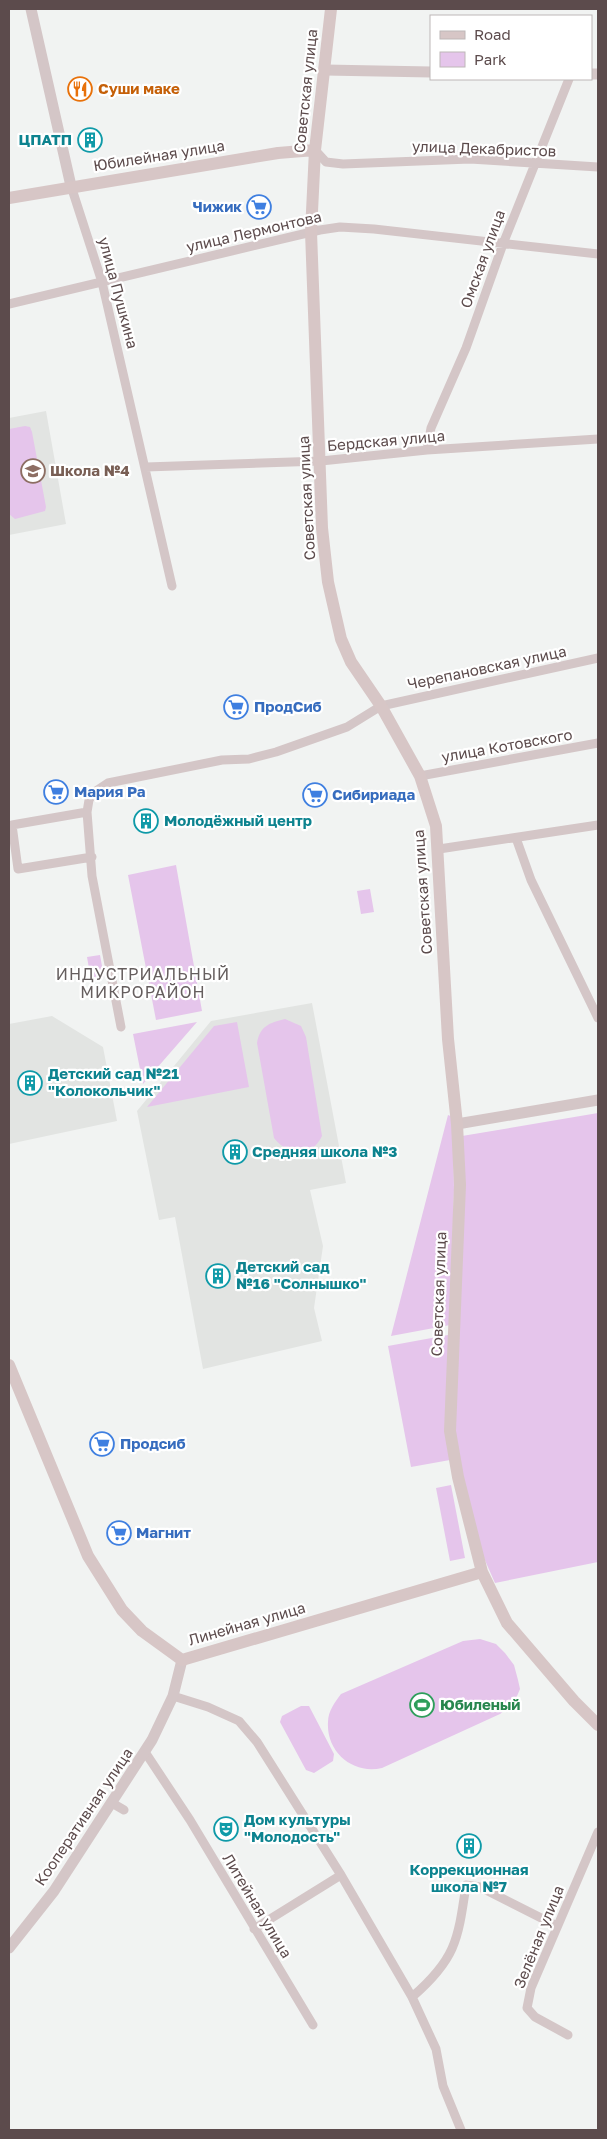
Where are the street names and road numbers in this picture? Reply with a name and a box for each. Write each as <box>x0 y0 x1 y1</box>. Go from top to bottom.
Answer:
street label: Советская улица <box>290 28 320 154</box>
street label: Юбилейная улица <box>92 136 226 174</box>
street label: улица Декабристов <box>412 136 556 160</box>
street label: улица Лермонтова <box>184 207 323 255</box>
street label: Омская улица <box>456 207 508 310</box>
street label: улица Пушкина <box>95 235 143 351</box>
street label: Бердская улица <box>326 426 446 454</box>
street label: Советская улица <box>294 435 318 561</box>
street label: Черепановская улица <box>406 641 568 693</box>
street label: улица Котовского <box>440 725 574 765</box>
street label: Советская улица <box>409 829 435 955</box>
street label: Советская улица <box>427 1231 449 1357</box>
street label: Линейная улица <box>186 1598 307 1648</box>
street label: Кооперативная улица <box>30 1744 136 1889</box>
street label: Литейная улица <box>220 1850 296 1961</box>
street label: Зелёная улица <box>509 1882 567 1991</box>

